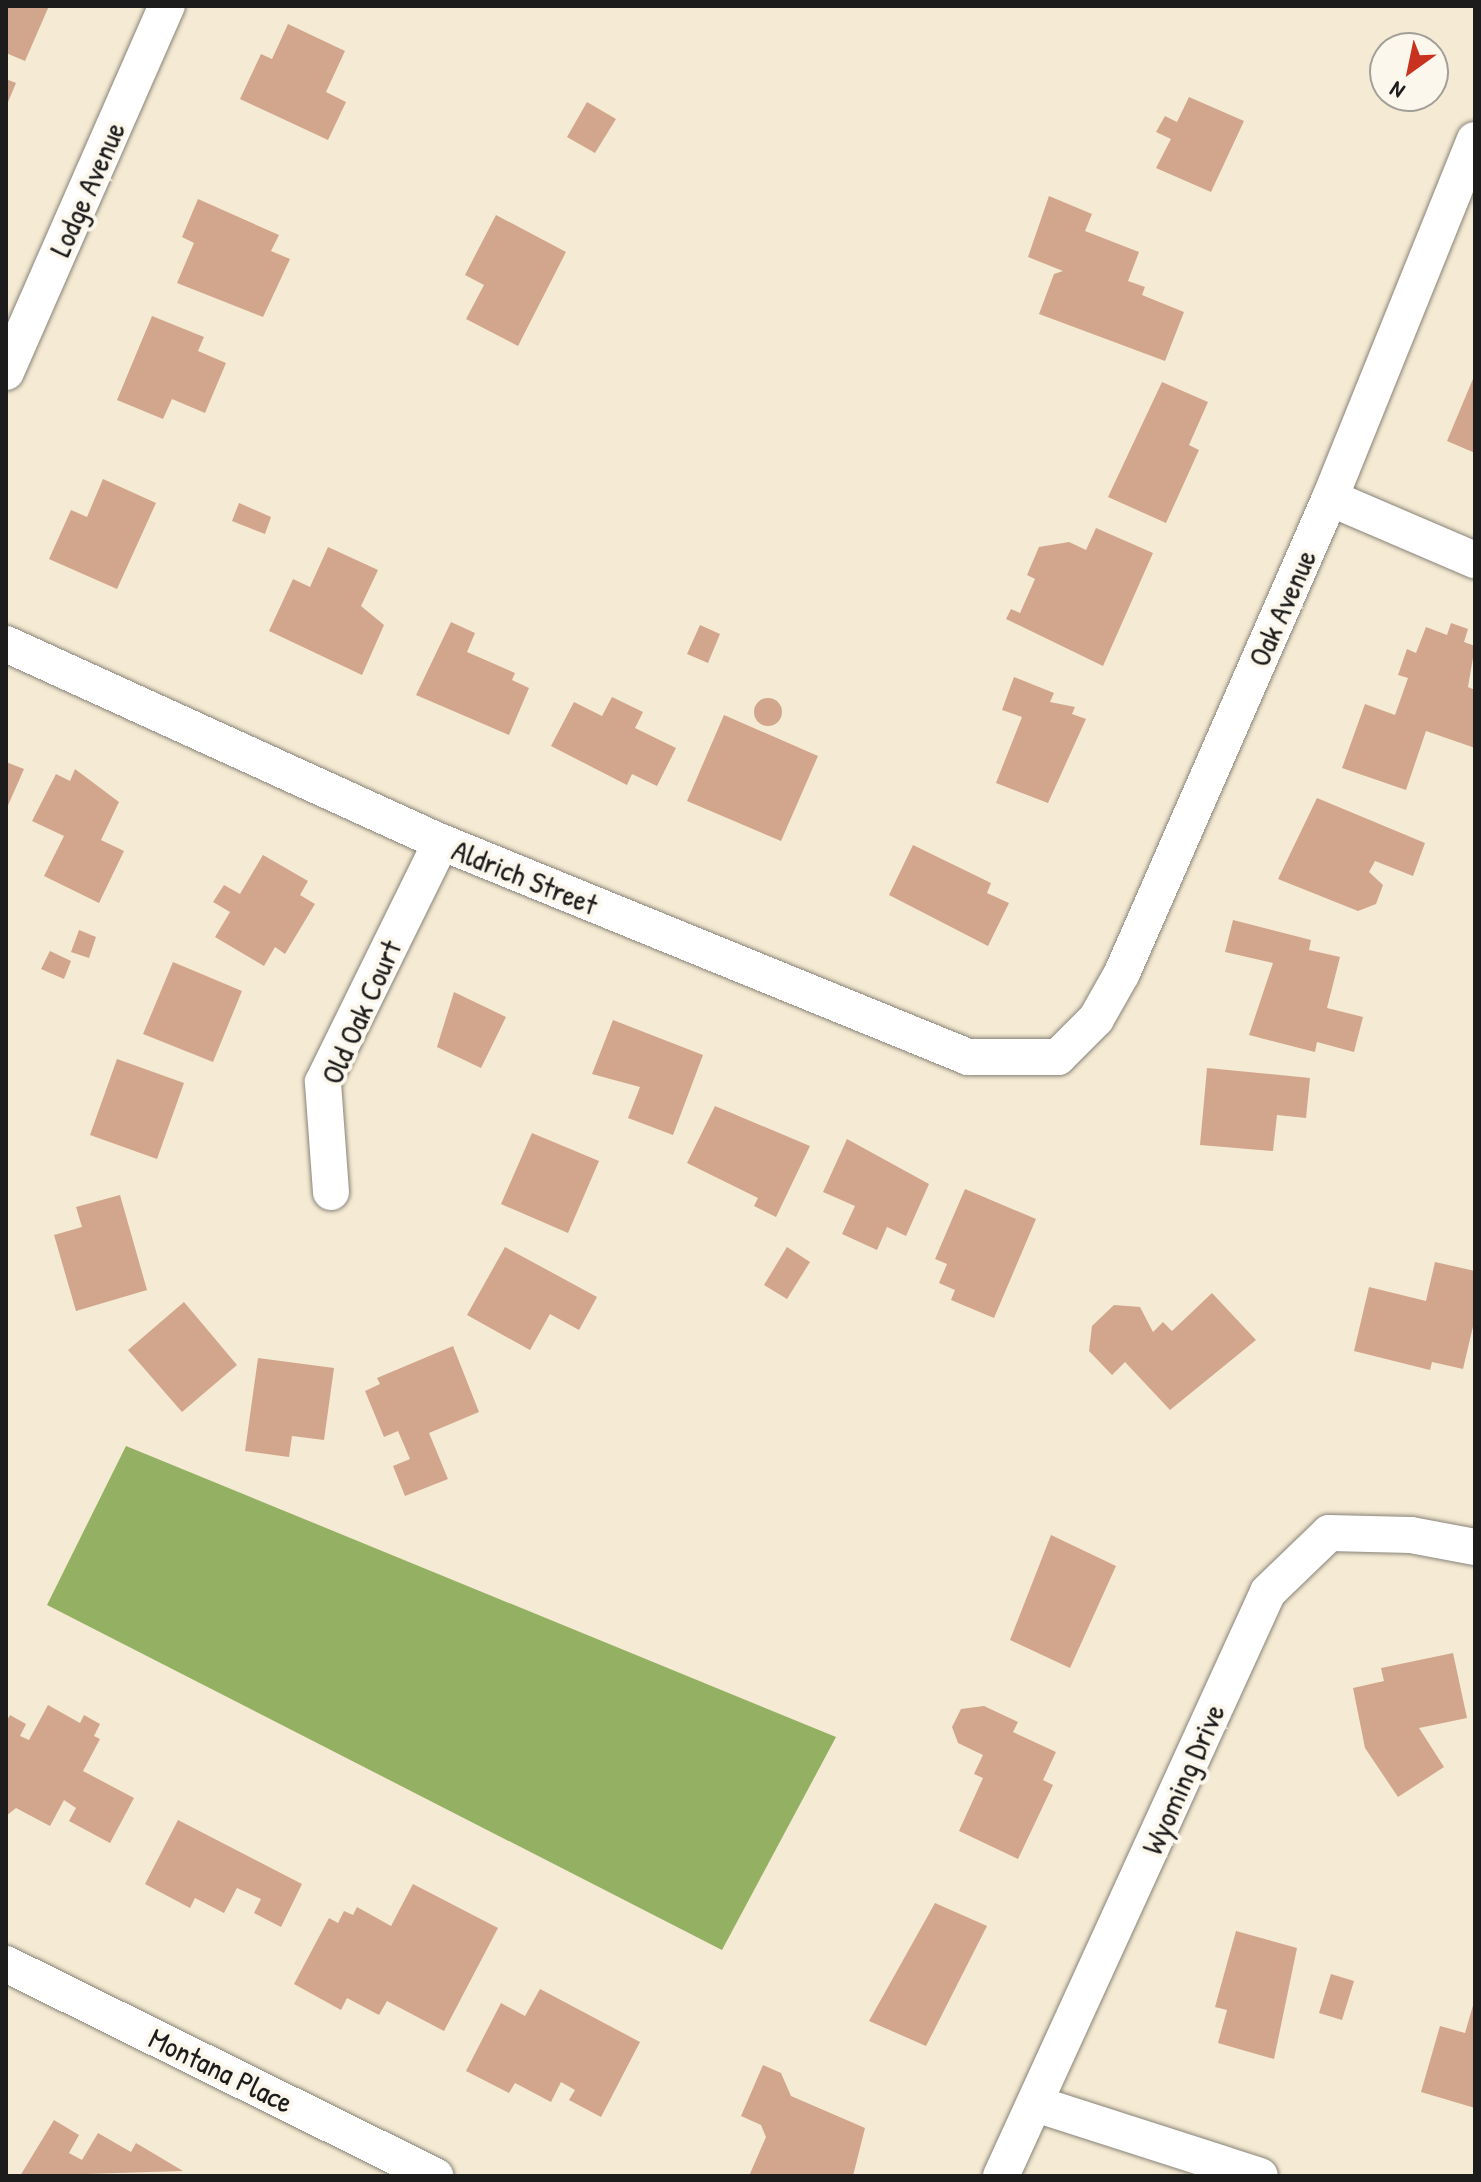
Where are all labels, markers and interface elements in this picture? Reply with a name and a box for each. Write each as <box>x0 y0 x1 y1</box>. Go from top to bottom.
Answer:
north arrow <box>1369 32 1449 112</box>
text: N <box>1384 75 1410 106</box>
street label: Lodge Avenue <box>41 116 133 262</box>
street label: Oak Avenue <box>1240 544 1324 672</box>
street label: Aldrich Street <box>447 832 603 922</box>
street label: Old Oak Court <box>313 935 409 1089</box>
street label: Wyoming Drive <box>1134 1698 1232 1860</box>
street label: Montana Place <box>143 2020 299 2120</box>

